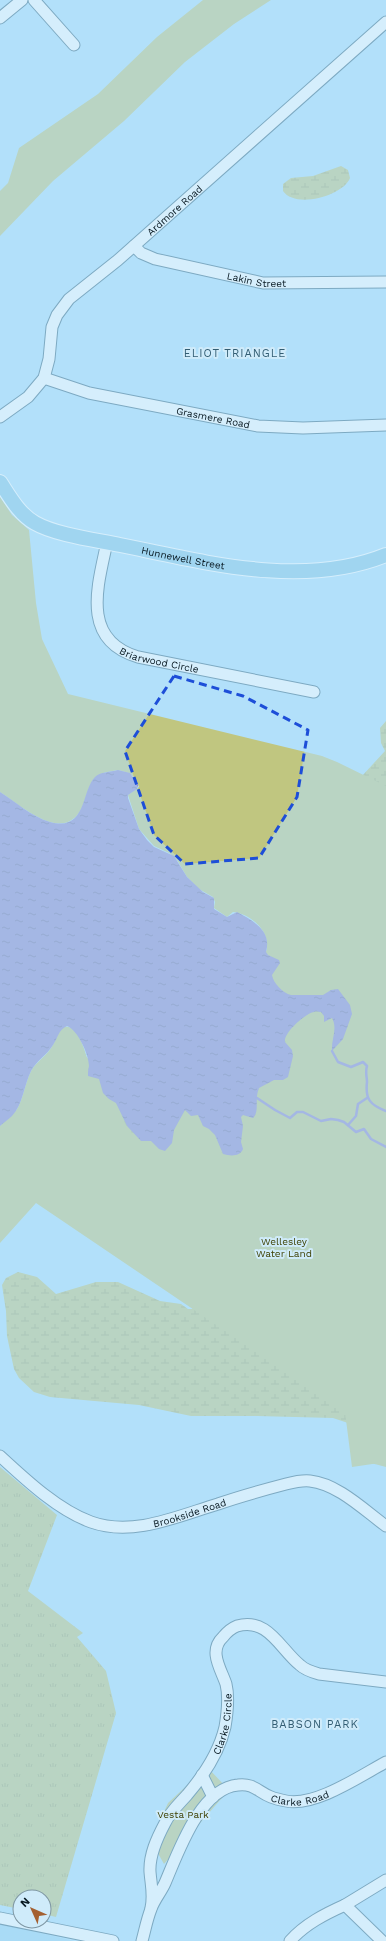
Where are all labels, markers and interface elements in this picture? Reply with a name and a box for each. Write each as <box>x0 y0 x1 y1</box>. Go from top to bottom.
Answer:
street label: Ardmore Road <box>145 183 204 237</box>
street label: Lakin Street <box>226 270 287 289</box>
district label: ELIOT TRIANGLE <box>184 347 286 360</box>
street label: Grasmere Road <box>175 405 251 430</box>
street label: Hunnewell Street <box>140 544 227 571</box>
street label: Briarwood Circle <box>118 645 200 675</box>
park label: Wellesley Water Land <box>256 1236 312 1259</box>
street label: Brookside Road <box>152 1496 228 1529</box>
street label: Clarke Circle <box>210 1693 233 1756</box>
district label: BABSON PARK <box>271 1718 359 1731</box>
street label: Clarke Road <box>270 1788 330 1807</box>
park label: Vesta Park <box>157 1809 209 1820</box>
north arrow <box>12 1889 52 1929</box>
text: N <box>18 1895 33 1910</box>

